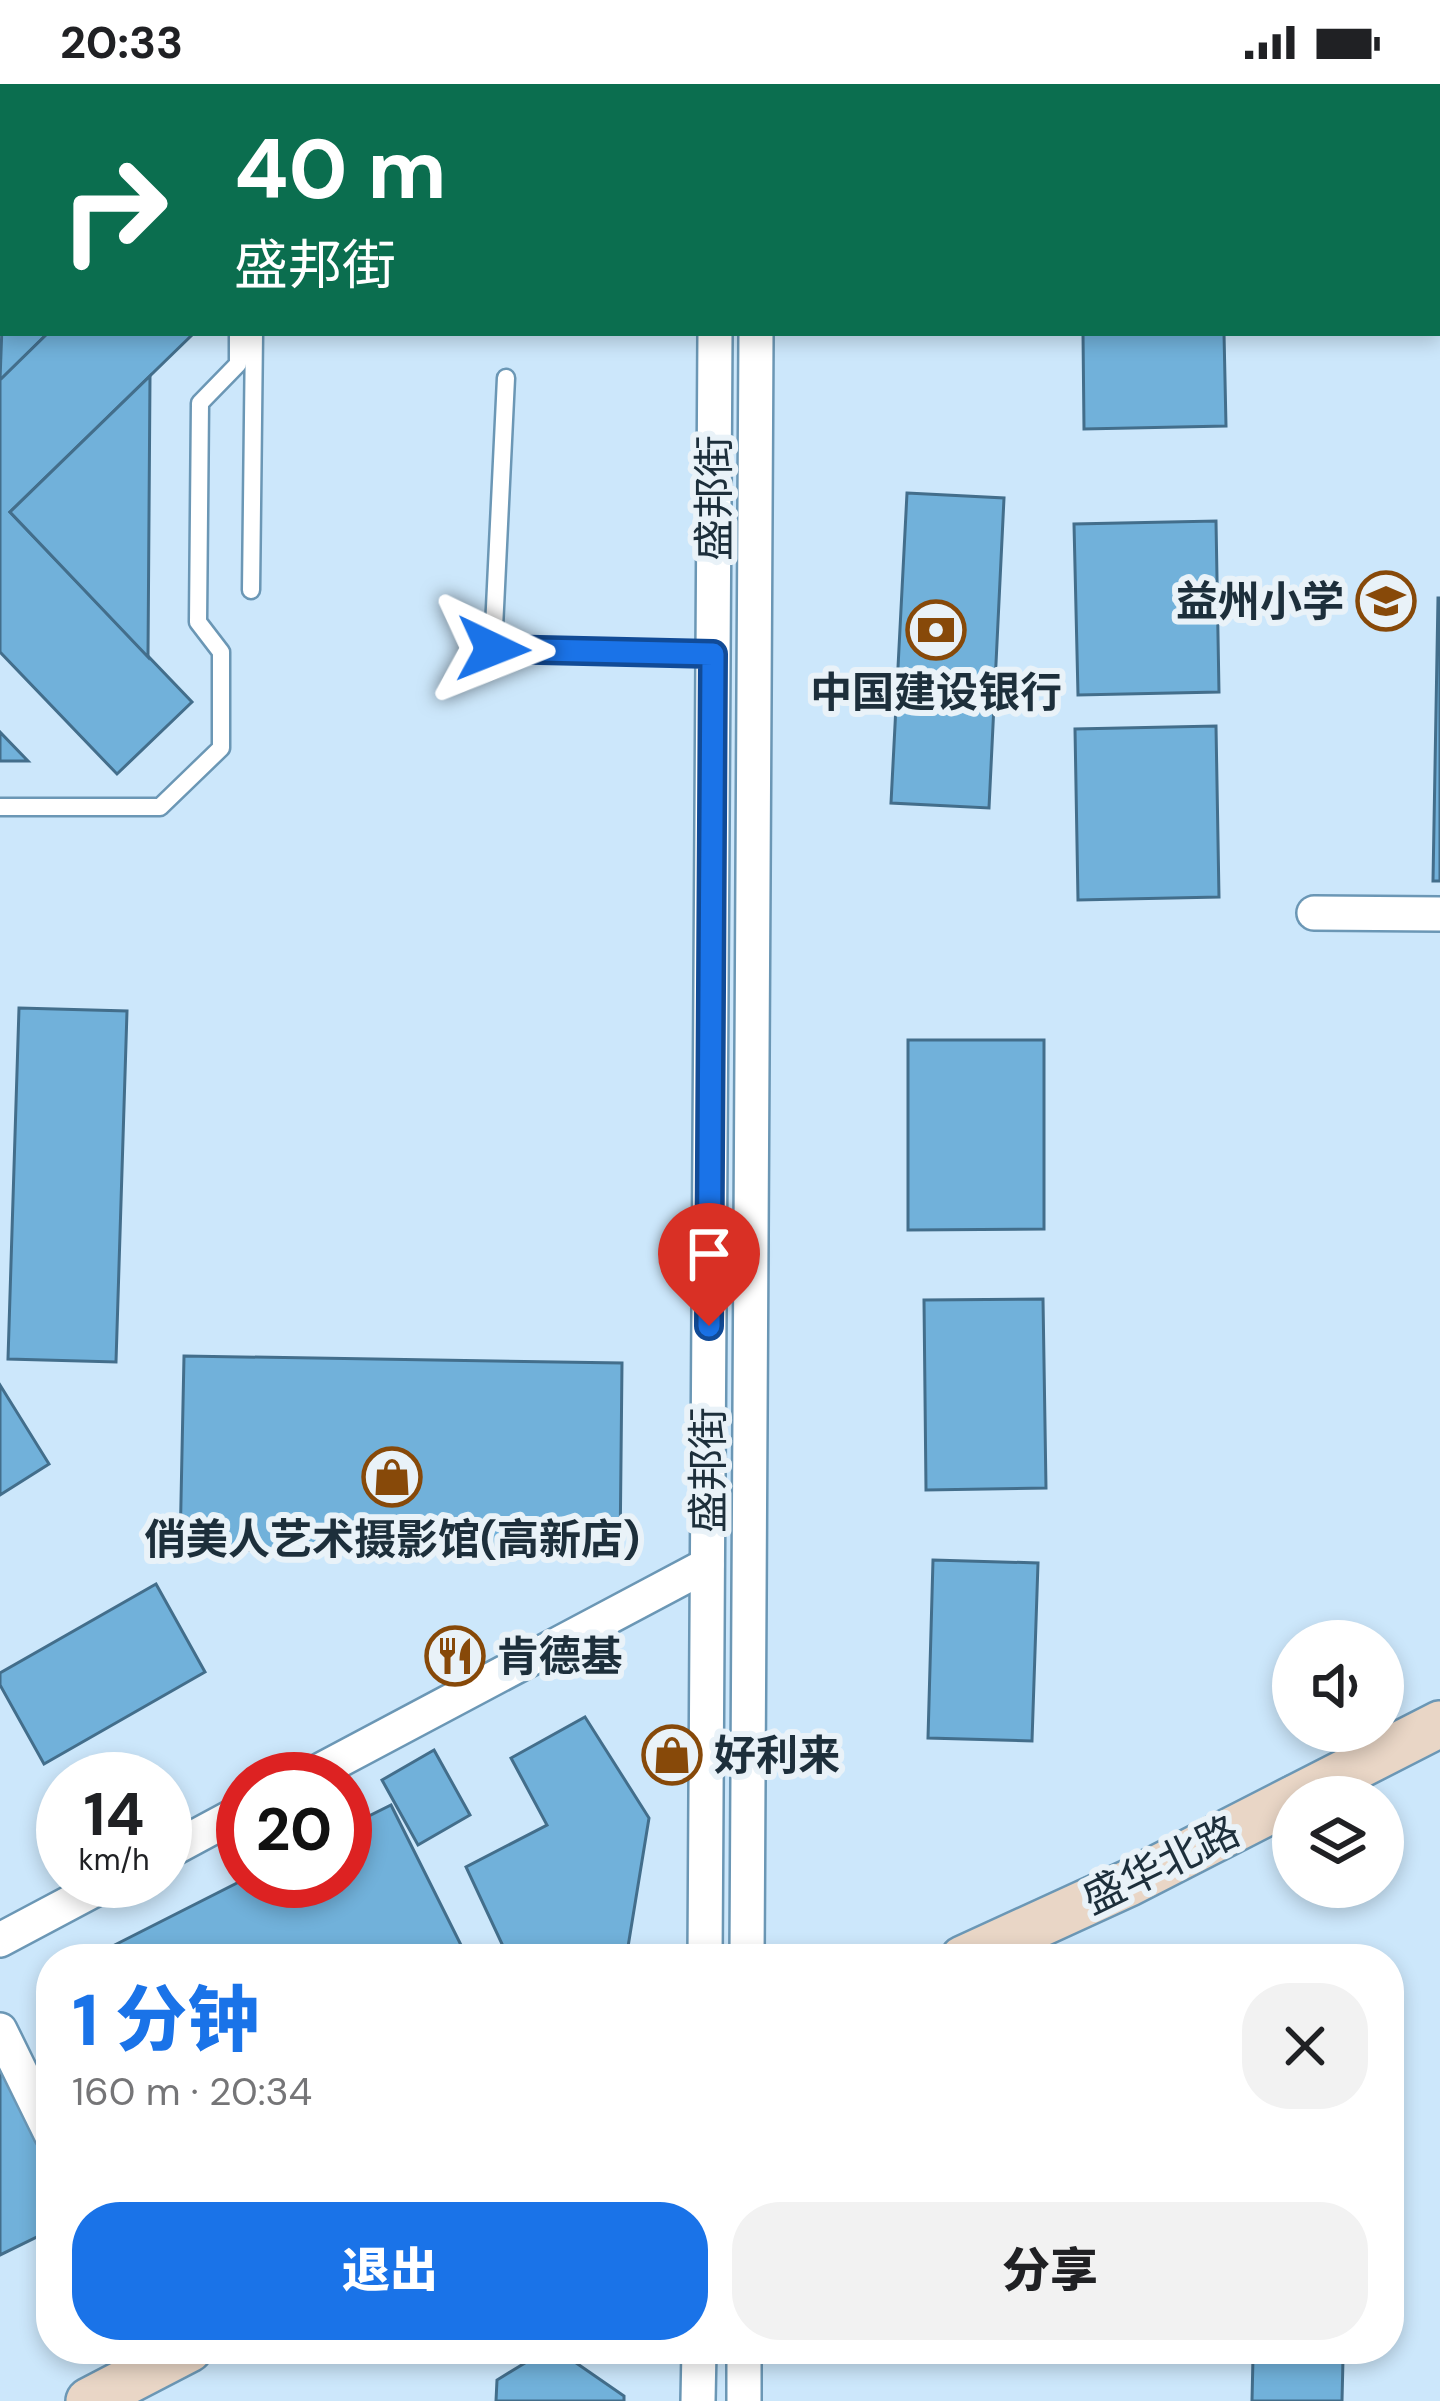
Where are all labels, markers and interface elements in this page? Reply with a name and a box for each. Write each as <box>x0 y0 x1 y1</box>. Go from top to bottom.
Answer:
text: 20:33 <box>60 13 183 72</box>
text: 40 m <box>234 115 447 224</box>
icon: right <box>36 132 192 288</box>
text: 盛邦街 <box>234 230 396 301</box>
street label: 盛邦街 <box>687 435 742 561</box>
school or university icon: 益州小学 <box>1355 570 1417 632</box>
place label: 益州小学 <box>1176 574 1344 629</box>
position arrow <box>430 586 556 712</box>
bank icon: 中国建设银行 <box>905 599 967 661</box>
place label: 中国建设银行 <box>810 665 1062 720</box>
pin <box>658 1203 760 1326</box>
icon: arrive <box>676 1221 742 1287</box>
street label: 盛邦街 <box>681 1407 736 1533</box>
shop icon: 俏美人艺术摄影馆(高新店) <box>361 1446 423 1508</box>
place label: 俏美人艺术摄影馆(高新店) <box>144 1512 640 1567</box>
map controls <box>1272 1620 1404 1908</box>
button: sound <box>1272 1620 1404 1752</box>
restaurant icon: 肯德基 <box>424 1625 486 1687</box>
place label: 肯德基 <box>497 1629 623 1684</box>
shop icon: 好利来 <box>641 1724 703 1786</box>
place label: 好利来 <box>714 1728 840 1783</box>
speed limit sign: 20 <box>216 1752 372 1908</box>
text: 14 <box>84 1775 144 1854</box>
button: layers <box>1272 1776 1404 1908</box>
street label: 盛华北路 <box>1073 1803 1249 1927</box>
text: km/h <box>79 1840 149 1879</box>
text: 1 分钟 <box>72 1974 259 2067</box>
button: close <box>1242 1983 1368 2109</box>
text: 160 m · 20:34 <box>72 2066 312 2117</box>
button: 退出 <box>72 2202 708 2340</box>
button: 分享 <box>732 2202 1368 2340</box>

